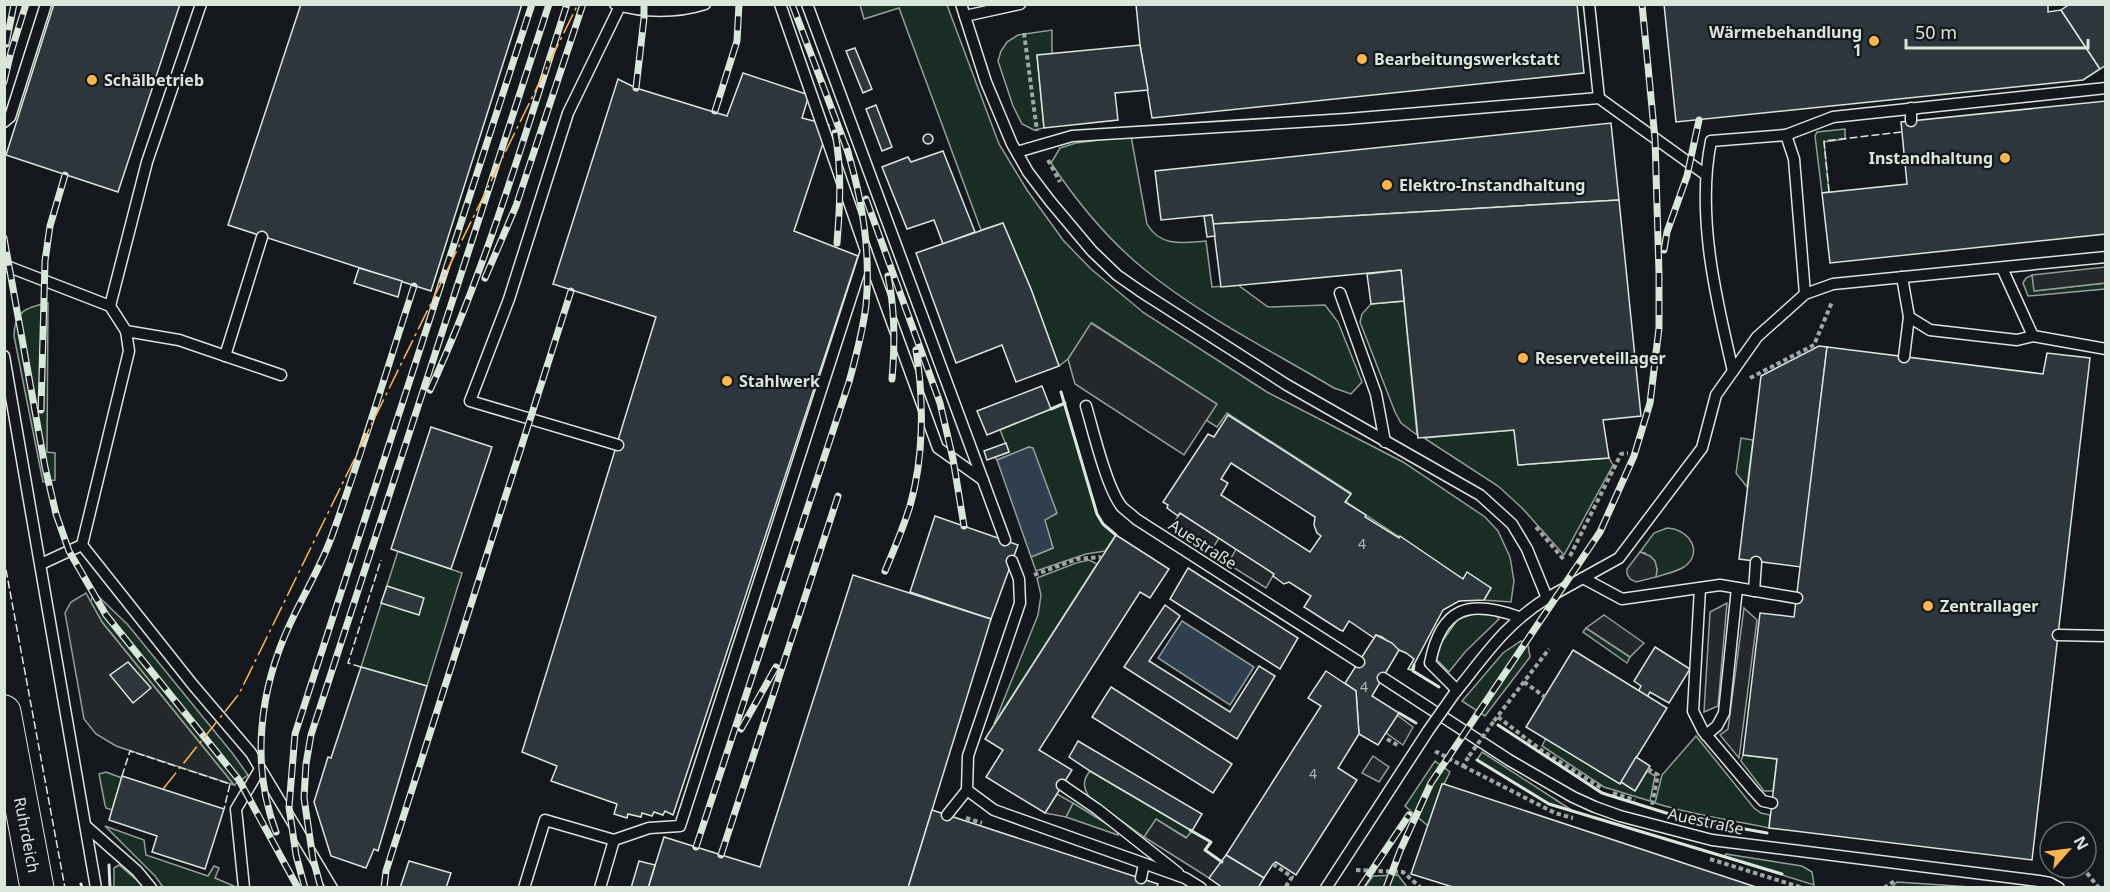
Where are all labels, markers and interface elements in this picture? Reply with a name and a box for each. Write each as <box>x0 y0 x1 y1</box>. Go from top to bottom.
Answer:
scale bar <box>1906 12 2088 50</box>
text: 50 m <box>1915 20 1957 44</box>
place label: Wärmebehandlung 1 <box>1709 21 1862 61</box>
marker: Wärmebehandlung 1 <box>1867 34 1881 48</box>
place label: Bearbeitungswerkstatt <box>1374 48 1560 70</box>
marker: Bearbeitungswerkstatt <box>1355 52 1369 66</box>
place label: Schälbetrieb <box>104 69 204 91</box>
marker: Schälbetrieb <box>85 73 99 87</box>
place label: Instandhaltung <box>1869 147 1993 169</box>
marker: Instandhaltung <box>1998 151 2012 165</box>
place label: Elektro-Instandhaltung <box>1399 174 1585 196</box>
marker: Elektro-Instandhaltung <box>1380 178 1394 192</box>
place label: Reserveteillager <box>1535 347 1666 369</box>
marker: Reserveteillager <box>1516 351 1530 365</box>
place label: Stahlwerk <box>739 370 820 392</box>
marker: Stahlwerk <box>720 374 734 388</box>
street label: Auestraße <box>1165 514 1241 574</box>
house number: 4 <box>1358 534 1366 553</box>
place label: Zentrallager <box>1940 595 2039 617</box>
marker: Zentrallager <box>1921 599 1935 613</box>
house number: 4 <box>1360 677 1368 696</box>
house number: 4 <box>1309 764 1317 783</box>
street label: Ruhrdeich <box>9 795 45 875</box>
street label: Auestraße <box>1666 802 1746 840</box>
north arrow <box>2038 820 2098 880</box>
text: N <box>2068 832 2094 854</box>

